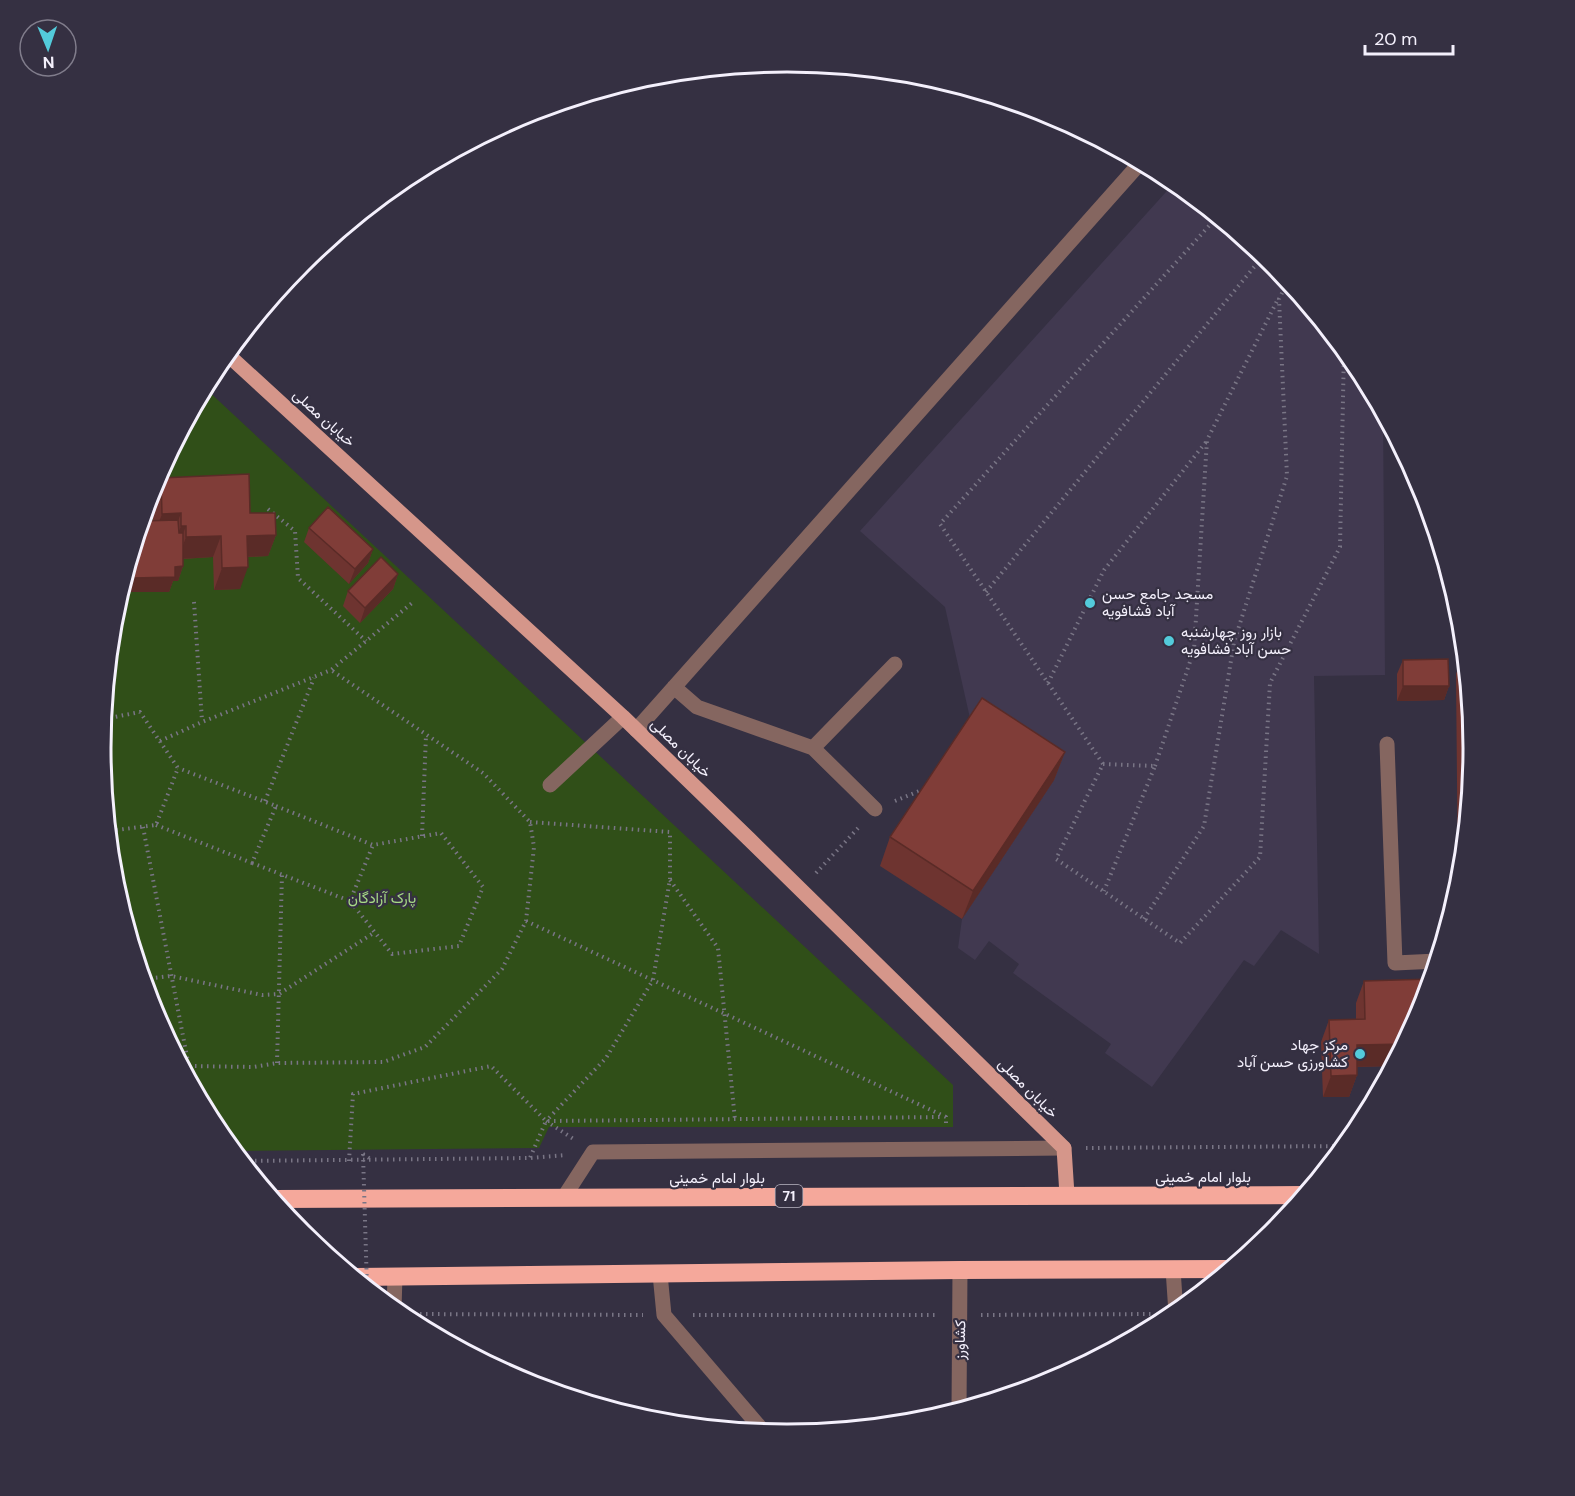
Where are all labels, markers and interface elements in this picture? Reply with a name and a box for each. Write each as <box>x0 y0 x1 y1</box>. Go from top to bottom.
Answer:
north arrow <box>18 18 78 78</box>
scale bar <box>1365 18 1454 56</box>
text: 20 m <box>1374 27 1417 51</box>
text: N <box>42 52 55 73</box>
street label: خیابان مصلی <box>289 385 359 451</box>
place label: مسجد جامع حسن آباد فشافویه <box>1102 584 1213 621</box>
marker: مسجد جامع حسن آباد فشافویه <box>1083 596 1097 610</box>
place label: بازار روز چهارشنبه حسن آباد فشافویه <box>1181 622 1291 659</box>
marker: بازار روز چهارشنبه حسن آباد فشافویه <box>1162 634 1176 648</box>
street label: خیابان مصلی <box>646 714 716 782</box>
park label: پارک آزادگان <box>348 888 416 908</box>
place label: مرکز جهاد کشاورزی حسن آباد <box>1237 1035 1348 1072</box>
marker: مرکز جهاد کشاورزی حسن آباد <box>1353 1047 1367 1061</box>
street label: خیابان مصلی <box>994 1054 1062 1122</box>
street label: بلوار امام خمینی <box>1155 1167 1251 1187</box>
street label: بلوار امام خمینی <box>669 1168 765 1188</box>
road number: 71 <box>776 1185 802 1207</box>
street label: کشاورز <box>950 1320 970 1361</box>

